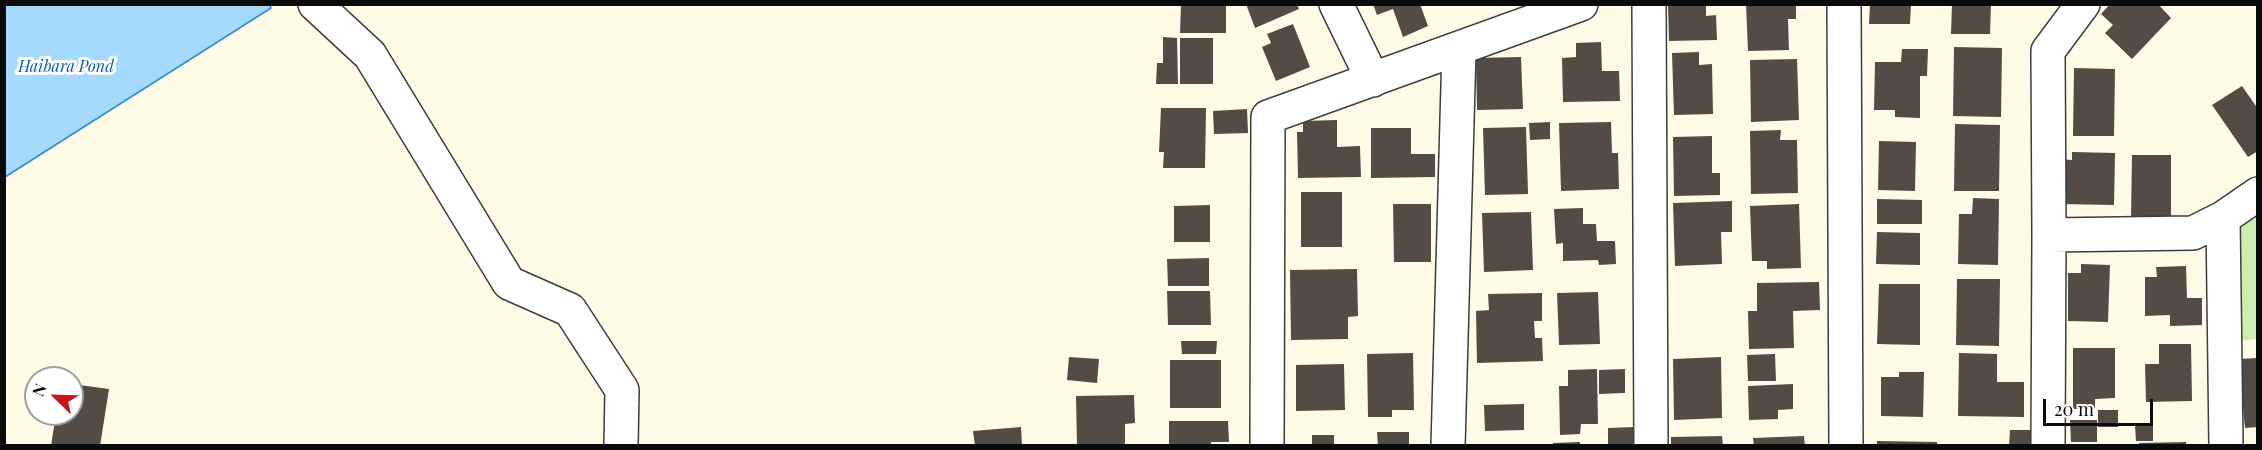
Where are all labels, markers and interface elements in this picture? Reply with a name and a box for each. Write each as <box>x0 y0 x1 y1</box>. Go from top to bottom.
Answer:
water label: Haibara Pond <box>18 57 114 77</box>
north arrow <box>24 366 84 426</box>
text: N <box>27 380 51 399</box>
scale bar <box>2046 387 2156 425</box>
text: 20 m <box>2054 397 2094 421</box>

